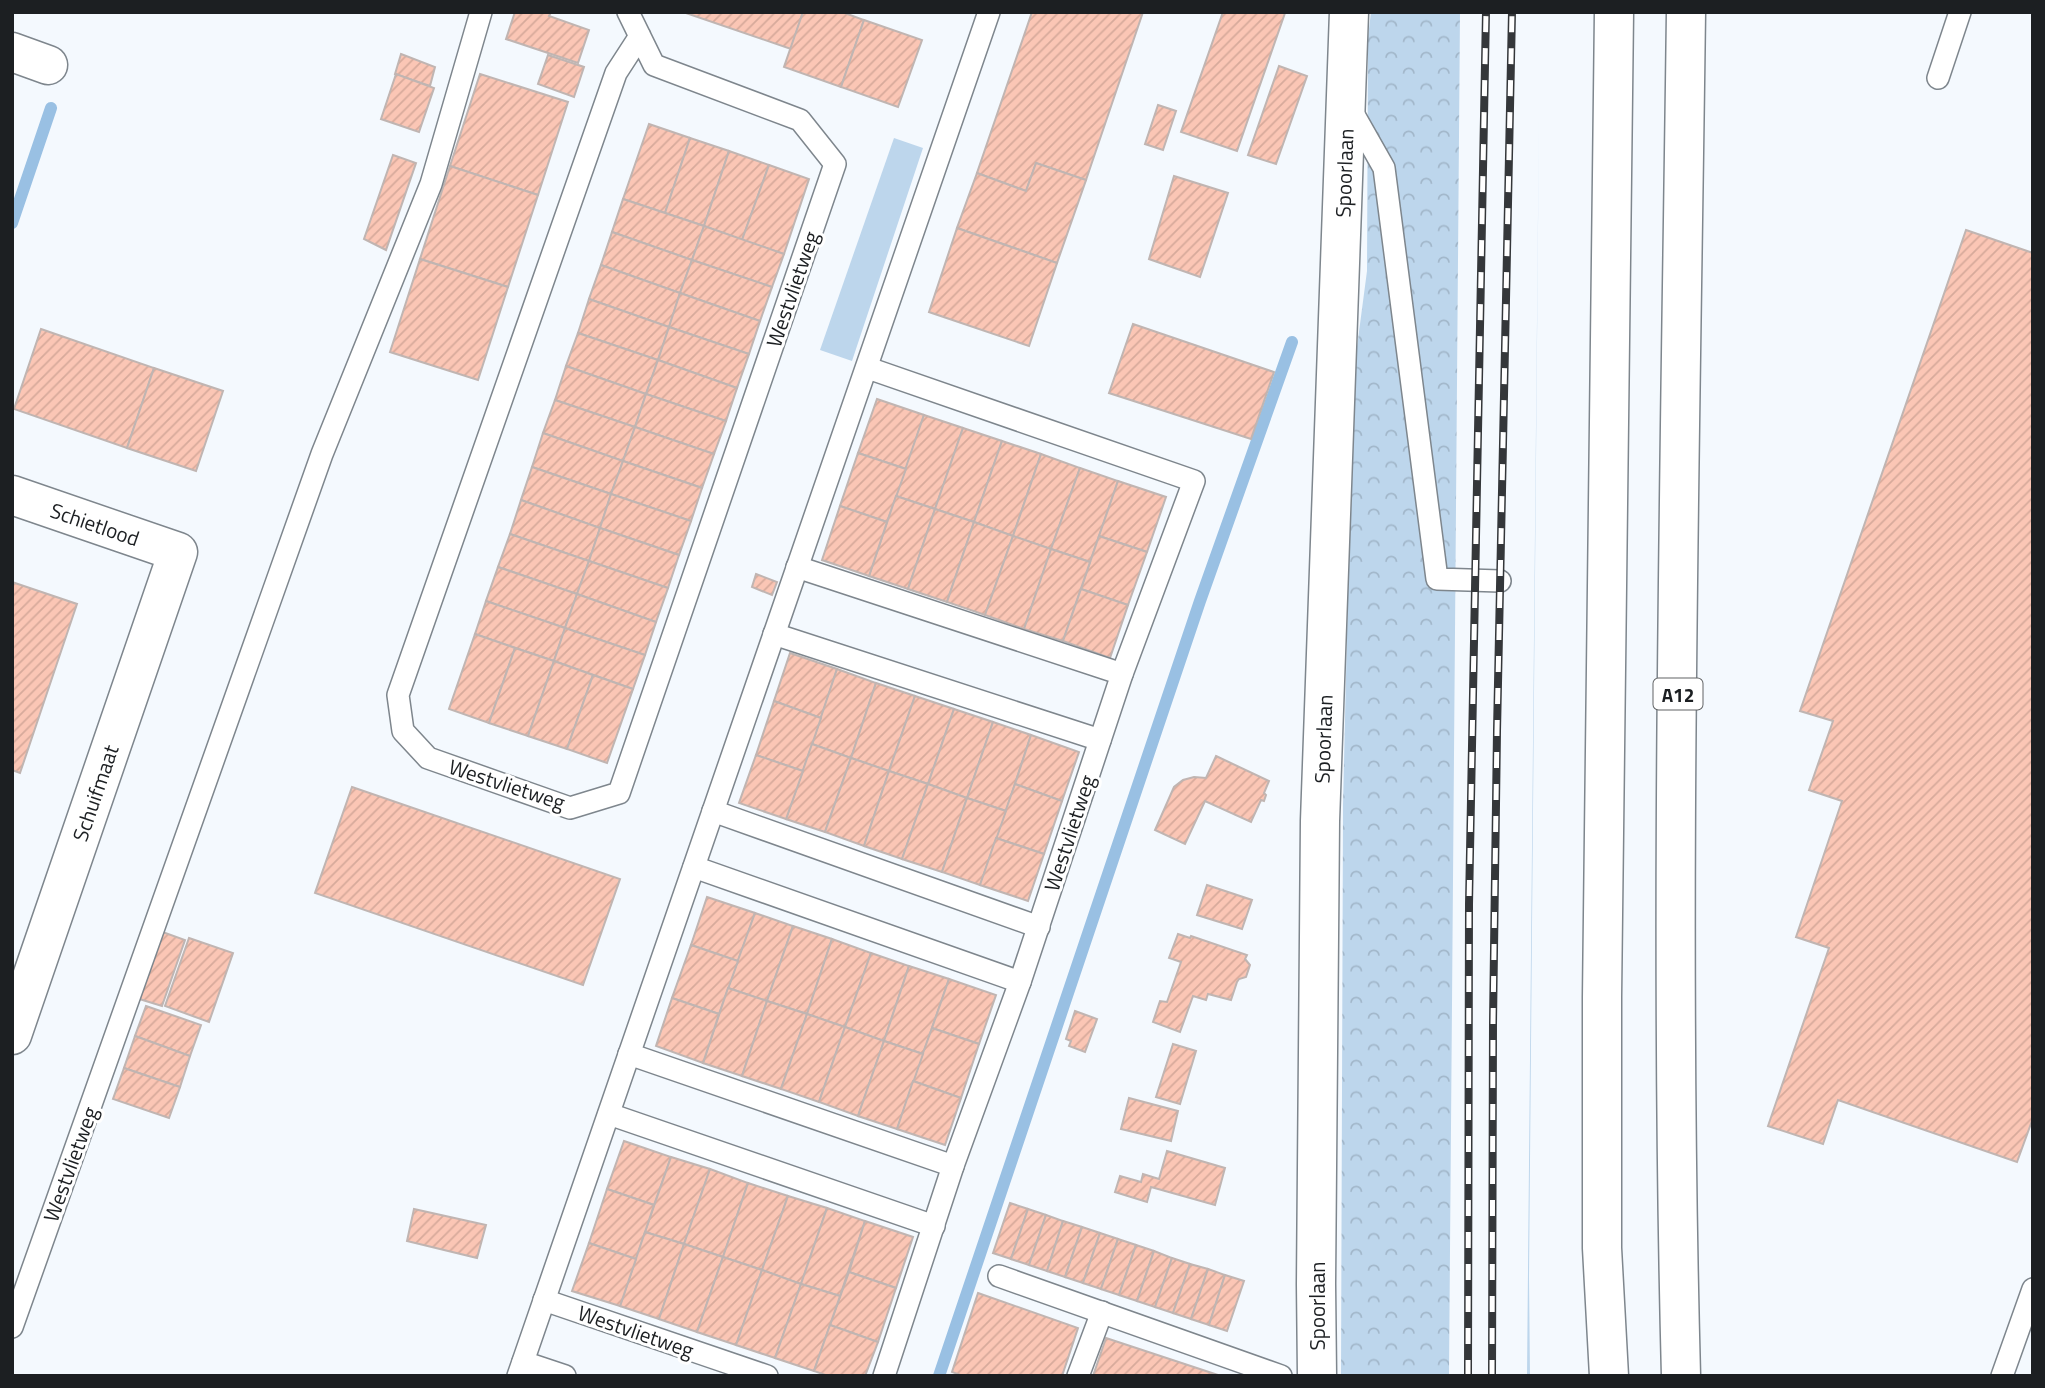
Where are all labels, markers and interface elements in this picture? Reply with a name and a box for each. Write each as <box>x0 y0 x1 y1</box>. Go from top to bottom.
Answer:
street label: Spoorlaan <box>1326 128 1362 218</box>
street label: Westvlietweg <box>757 227 827 351</box>
street label: Schietlood <box>46 494 144 554</box>
road number: A12 <box>1654 678 1702 709</box>
street label: Spoorlaan <box>1305 694 1341 784</box>
street label: Schuifmaat <box>64 740 127 846</box>
street label: Westvlietweg <box>445 750 570 818</box>
street label: Westvlietweg <box>1035 770 1103 895</box>
street label: Westvlietweg <box>34 1102 106 1226</box>
street label: Spoorlaan <box>1301 1261 1333 1351</box>
street label: Westvlietweg <box>574 1296 698 1366</box>

